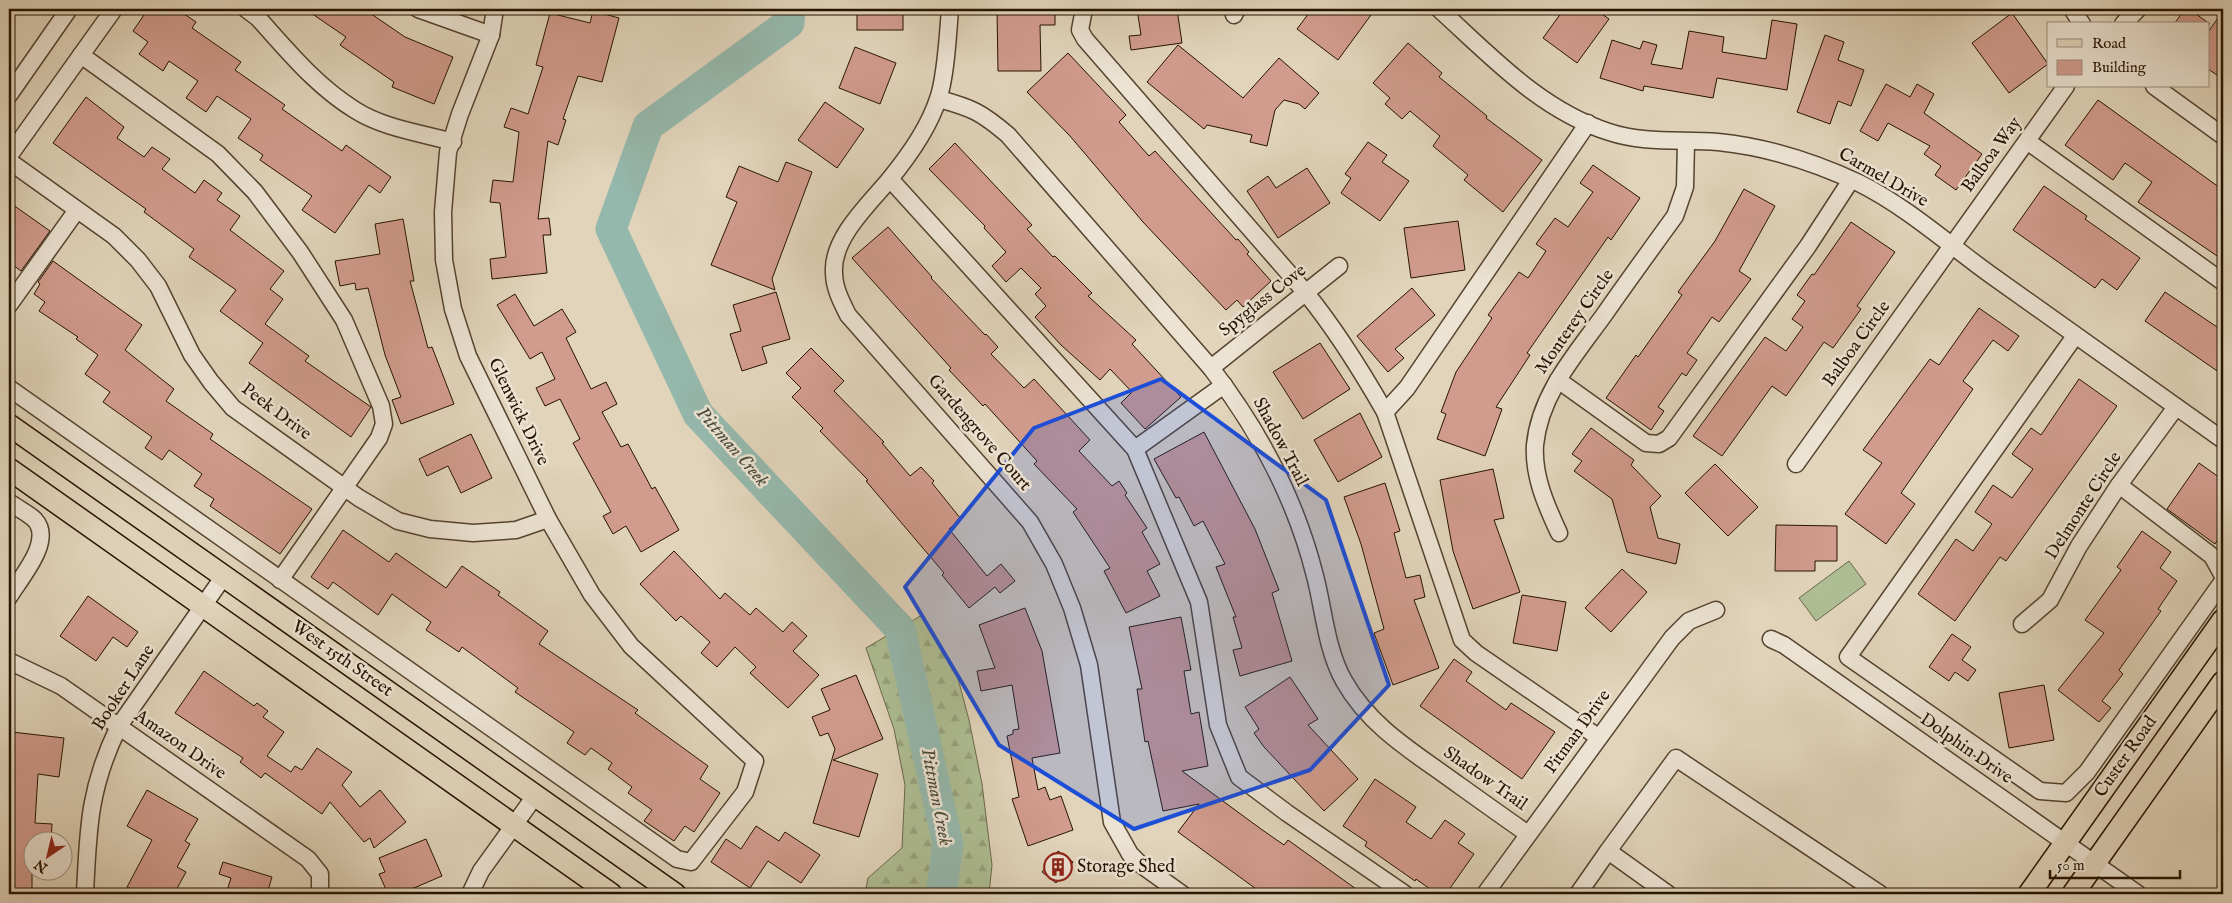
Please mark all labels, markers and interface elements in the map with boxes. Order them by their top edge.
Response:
legend [2047,22,2210,88]
text: Road [2092,34,2127,53]
text: Building [2092,58,2147,77]
street label: Balboa Way [1957,112,2027,197]
street label: Carmel Drive [1834,143,1932,213]
street label: Spyglass Cove [1215,260,1311,342]
street label: Monterey Circle [1530,265,1620,379]
street label: Balboa Circle [1818,296,1896,392]
street label: Glenwick Drive [482,355,554,469]
street label: Gardengrove Court [922,370,1036,496]
street label: Peek Drive [236,378,316,446]
street label: Shadow Trail [1247,394,1313,490]
water label: Pittman Creek [691,402,774,492]
street label: Delmonte Circle [2041,448,2127,564]
street label: West 15th Street [287,616,397,702]
street label: Booker Lane [88,641,160,735]
street label: Pitman Drive [1540,685,1616,779]
street label: Amazon Drive [129,704,231,785]
street label: Dolphin Drive [1915,708,2017,790]
street label: Custer Road [2090,711,2163,802]
street label: Shadow Trail [1439,742,1532,816]
water label: Pittman Creek [915,746,957,848]
north arrow [22,830,72,880]
scale bar [2050,848,2180,880]
building icon: Storage Shed [1043,852,1073,882]
text: N [31,855,52,877]
place label: Storage Shed [1077,856,1175,879]
text: 50 m [2057,856,2085,875]

